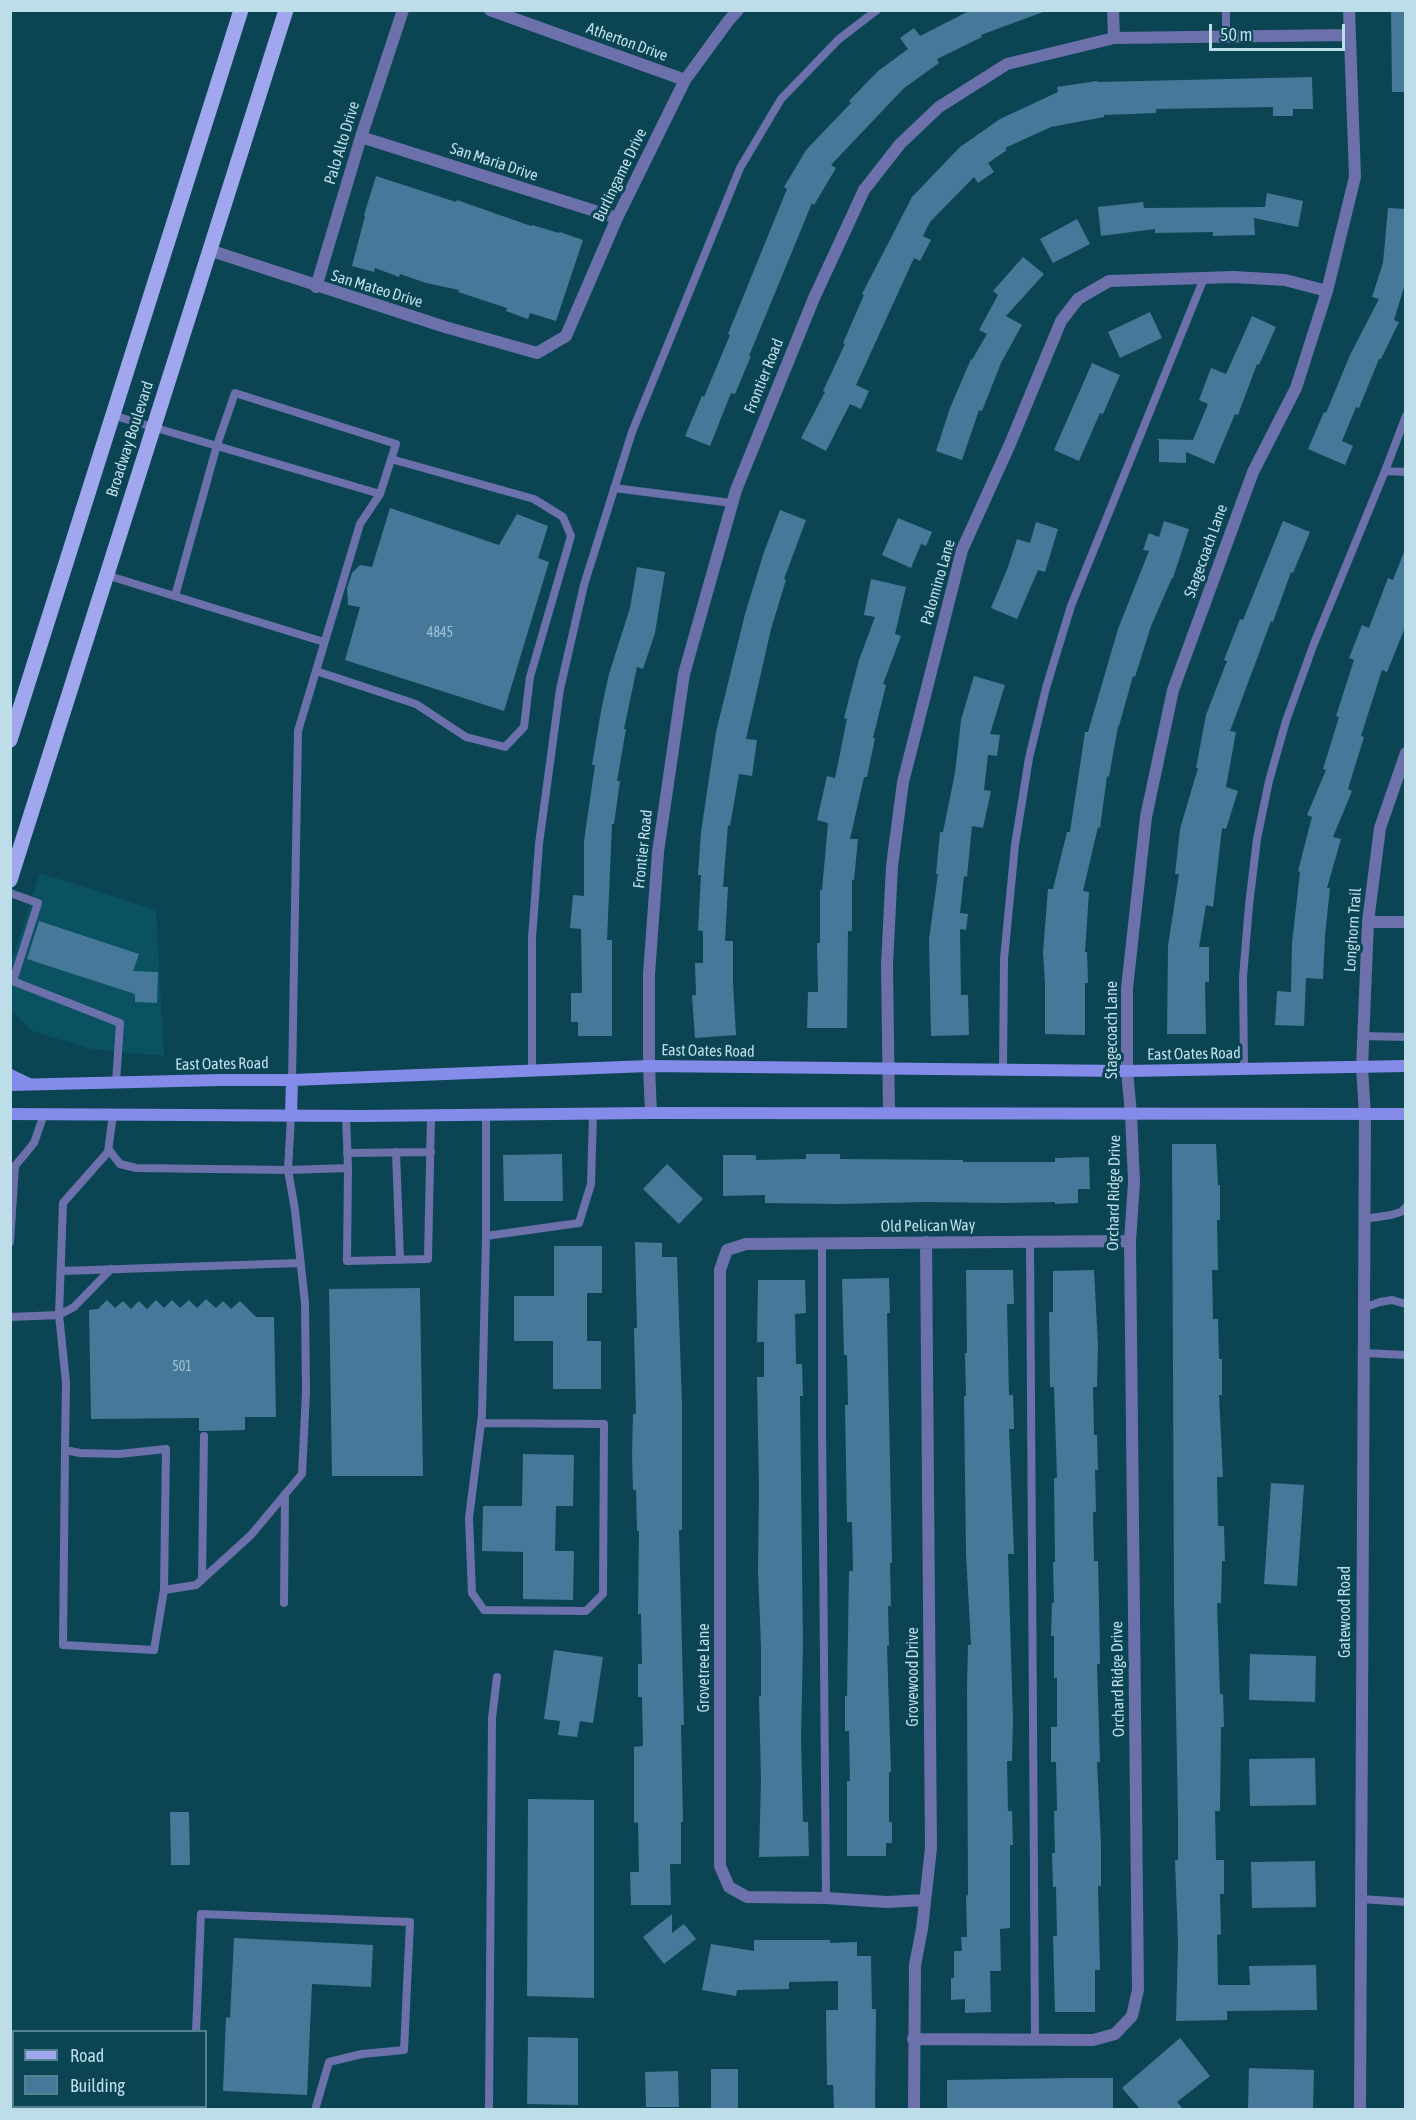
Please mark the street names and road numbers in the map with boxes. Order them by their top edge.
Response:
street label: Atherton Drive [584,18,670,66]
street label: Palo Alto Drive [320,99,364,187]
street label: Burlingame Drive [589,125,651,225]
street label: San Maria Drive [448,139,540,185]
street label: San Mateo Drive [329,266,425,312]
street label: Frontier Road [740,336,788,416]
street label: Broadway Boulevard [102,379,158,499]
street label: Stagecoach Lane [1180,502,1232,600]
street label: Palomino Lane [917,537,959,627]
street label: Frontier Road [629,809,657,889]
street label: Longhorn Trail [1340,887,1366,973]
street label: Stagecoach Lane [1102,981,1122,1079]
street label: East Oates Road [661,1041,755,1061]
street label: East Oates Road [1147,1044,1241,1064]
street label: East Oates Road [175,1054,269,1074]
street label: Orchard Ridge Drive [1103,1135,1125,1251]
street label: Old Pelican Way [881,1216,975,1236]
street label: Gatewood Road [1335,1566,1355,1658]
street label: Orchard Ridge Drive [1107,1621,1129,1737]
street label: Grovetree Lane [694,1624,714,1712]
street label: Grovewood Drive [903,1627,923,1727]

